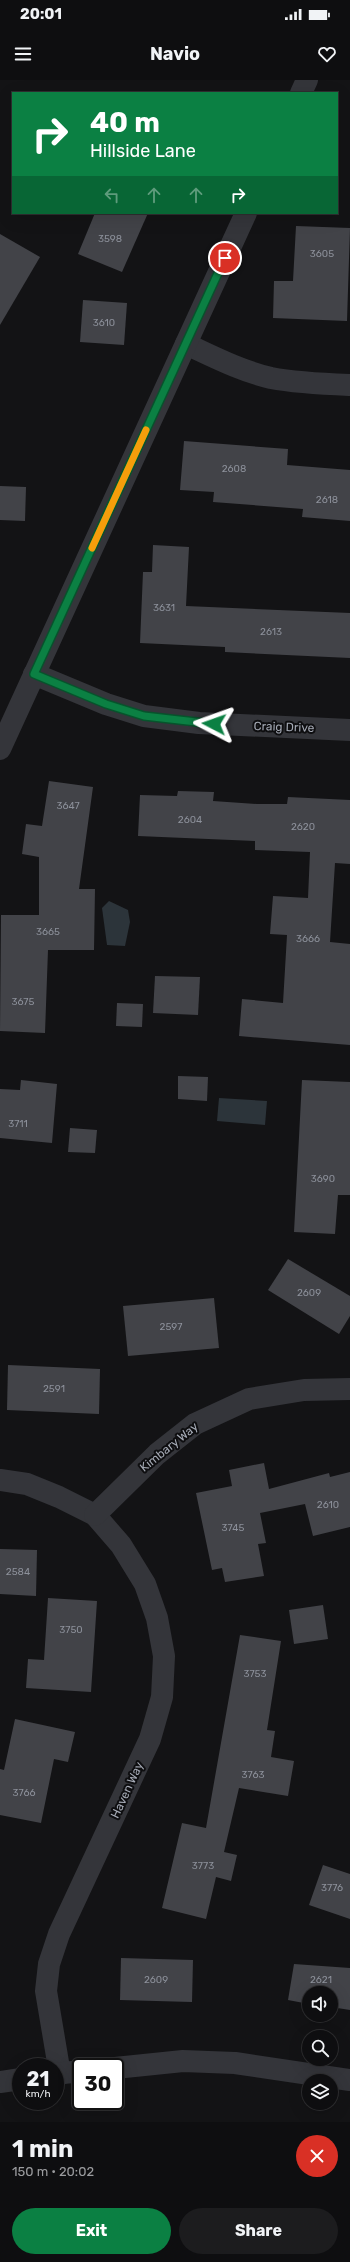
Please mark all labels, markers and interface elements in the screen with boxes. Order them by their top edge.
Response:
text: 20:01 [20,5,62,23]
icon: menu [12,43,34,65]
text: Navio [150,43,200,65]
icon: heart [316,43,338,65]
text: 40 m [90,106,160,139]
icon: right [24,108,76,160]
text: Hillside Lane [90,140,196,162]
icon: left [101,184,123,206]
icon: ahead [143,184,165,206]
icon: ahead [185,184,207,206]
icon: right [227,184,249,206]
house number: 3598 [98,233,122,245]
pin [208,241,242,275]
icon: arrive [214,247,236,269]
house number: 3605 [310,248,334,260]
house number: 3610 [93,317,115,329]
house number: 2608 [222,463,246,475]
house number: 2618 [316,494,338,506]
house number: 3631 [153,602,175,614]
house number: 2613 [260,626,282,638]
position arrow [193,703,235,745]
street label: Craig Drive [253,719,315,735]
house number: 3647 [56,800,80,812]
house number: 2604 [178,814,202,826]
house number: 2620 [291,821,315,833]
house number: 3665 [36,926,60,938]
house number: 3666 [296,933,320,945]
house number: 3675 [12,996,34,1008]
house number: 3711 [8,1118,28,1130]
house number: 3690 [311,1173,335,1185]
house number: 2609 [297,1287,321,1299]
house number: 2597 [160,1321,182,1333]
house number: 2591 [43,1383,65,1395]
street label: Kimbary Way [137,1419,201,1475]
house number: 2610 [317,1499,339,1511]
house number: 3745 [222,1522,245,1534]
house number: 2584 [6,1566,30,1578]
house number: 3750 [59,1624,83,1636]
house number: 3753 [243,1668,267,1680]
street label: Haven Way [108,1759,146,1820]
house number: 3763 [242,1769,264,1781]
house number: 3766 [13,1787,35,1799]
house number: 3773 [192,1860,214,1872]
house number: 3776 [321,1882,343,1894]
house number: 2609 [144,1974,168,1986]
house number: 2621 [310,1974,332,1986]
map controls [302,1986,338,2110]
button: sound [302,1986,338,2022]
button: search [302,2030,338,2066]
speed limit sign: 30 [72,2058,124,2110]
text: 21 [27,2067,49,2091]
button: layers [302,2074,338,2110]
text: km/h [26,2088,50,2100]
text: 1 min [12,2135,73,2163]
button: close [296,2135,338,2177]
text: 150 m · 20:02 [12,2164,94,2179]
button: Exit [12,2208,171,2254]
button: Share [179,2208,338,2254]

